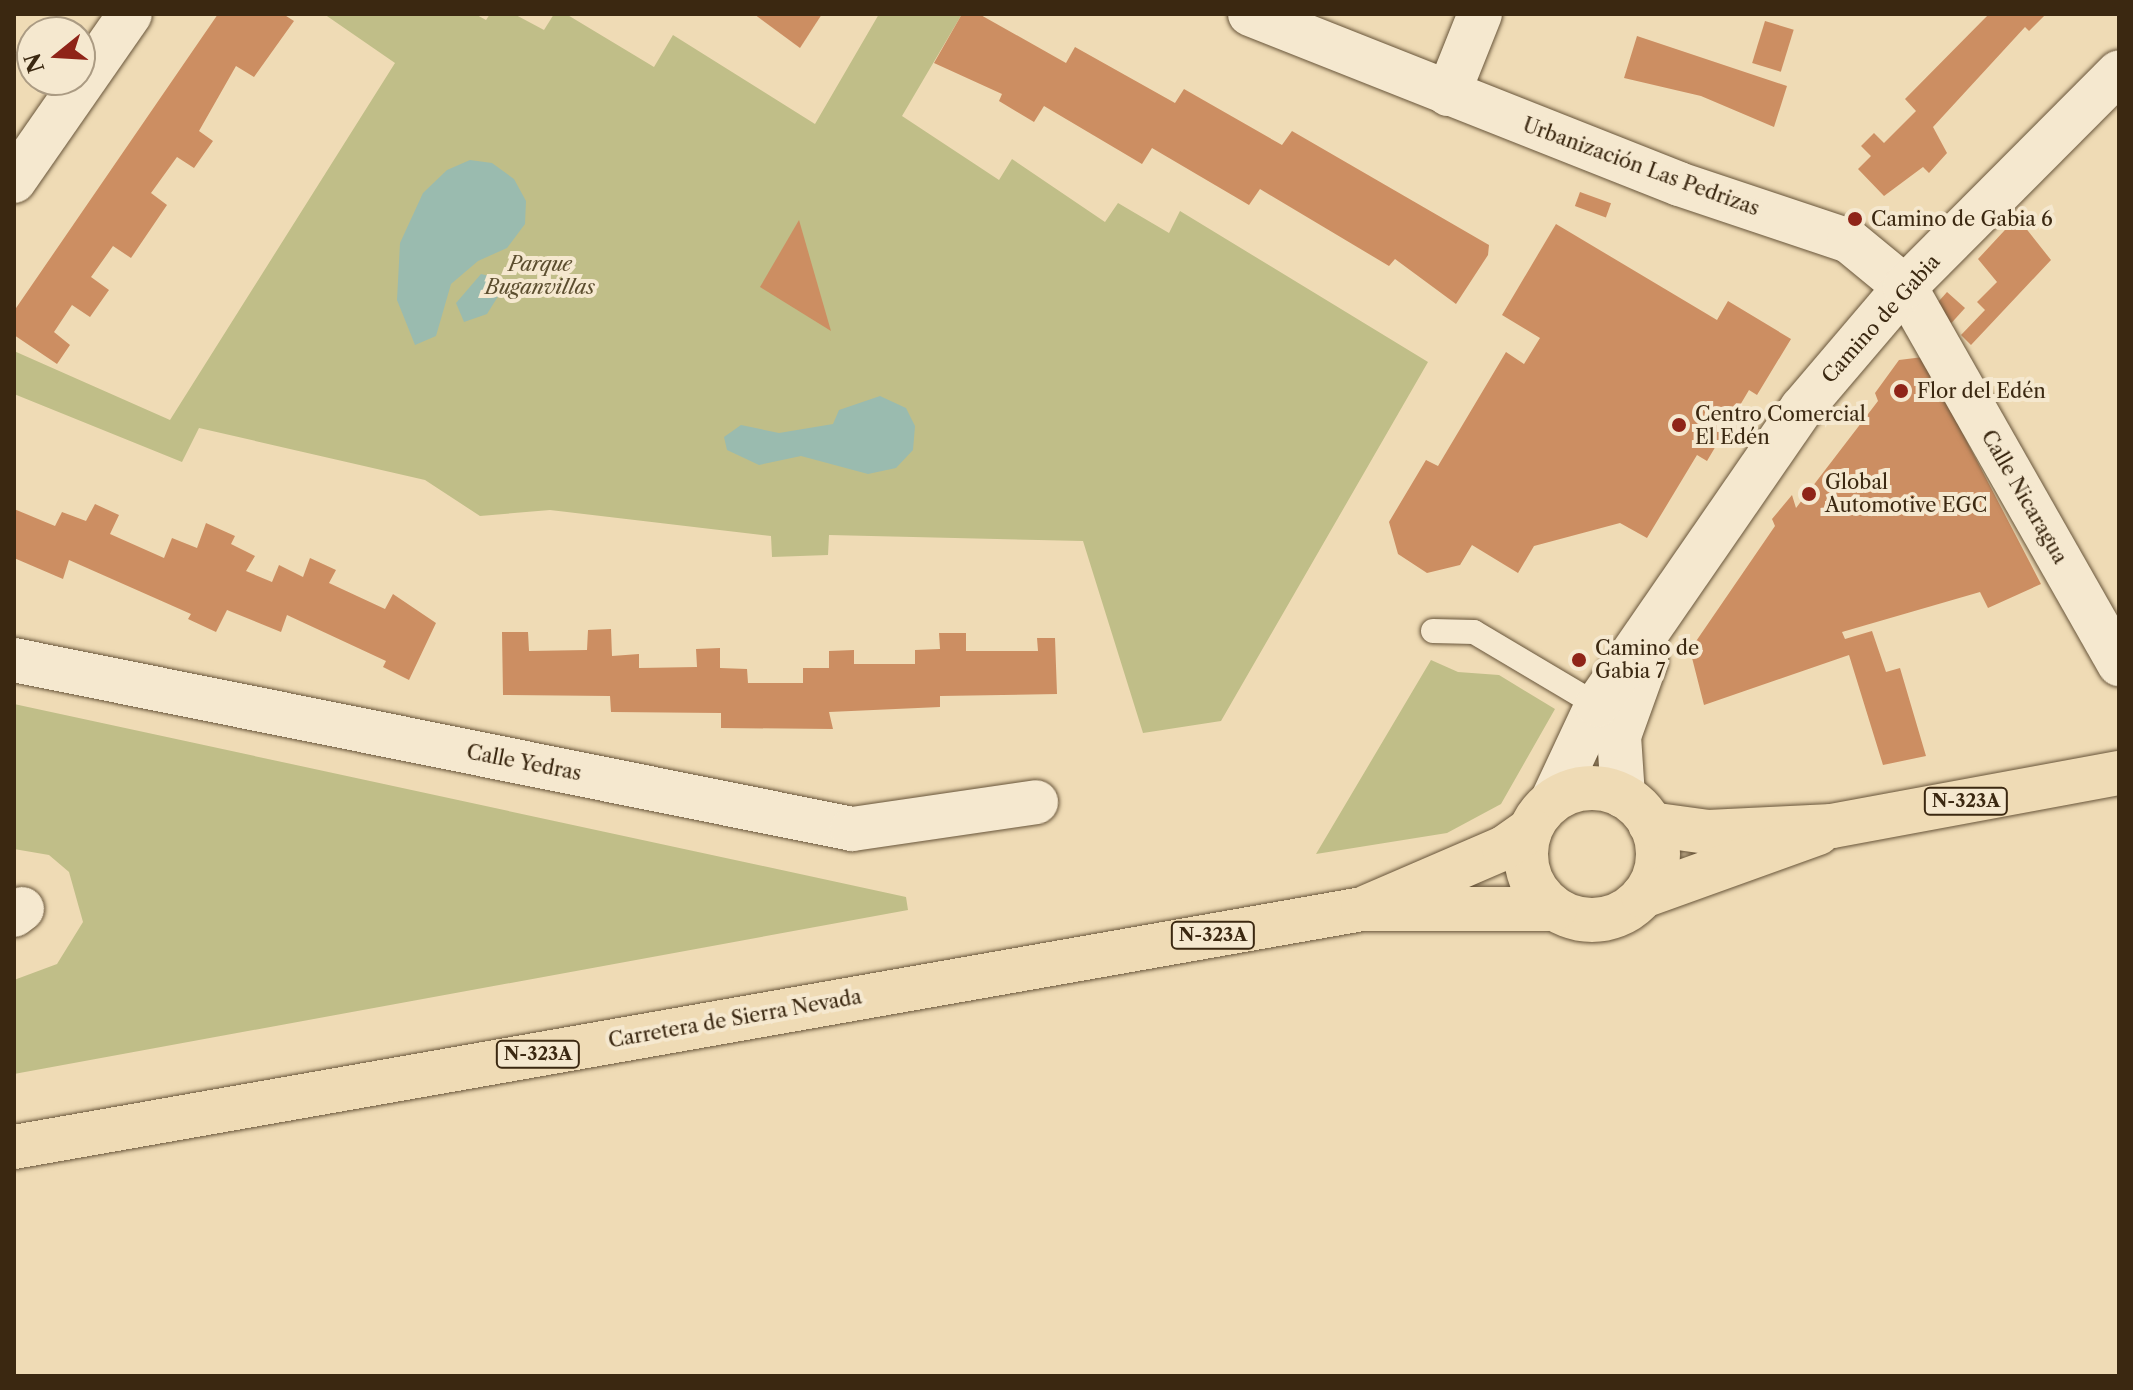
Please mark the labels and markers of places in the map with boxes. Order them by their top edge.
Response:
place label: Camino de Gabia 6 [1871,207,2053,231]
marker: Camino de Gabia 6 [1846,210,1864,228]
place label: Flor del Edén [1917,379,2046,403]
marker: Flor del Edén [1892,382,1910,400]
place label: Centro Comercial El Edén [1695,402,1866,449]
marker: Centro Comercial El Edén [1670,416,1688,434]
place label: Global Automotive EGC [1825,470,1987,517]
marker: Global Automotive EGC [1800,485,1818,503]
place label: Camino de Gabia 7 [1595,636,1699,683]
marker: Camino de Gabia 7 [1570,651,1588,669]

